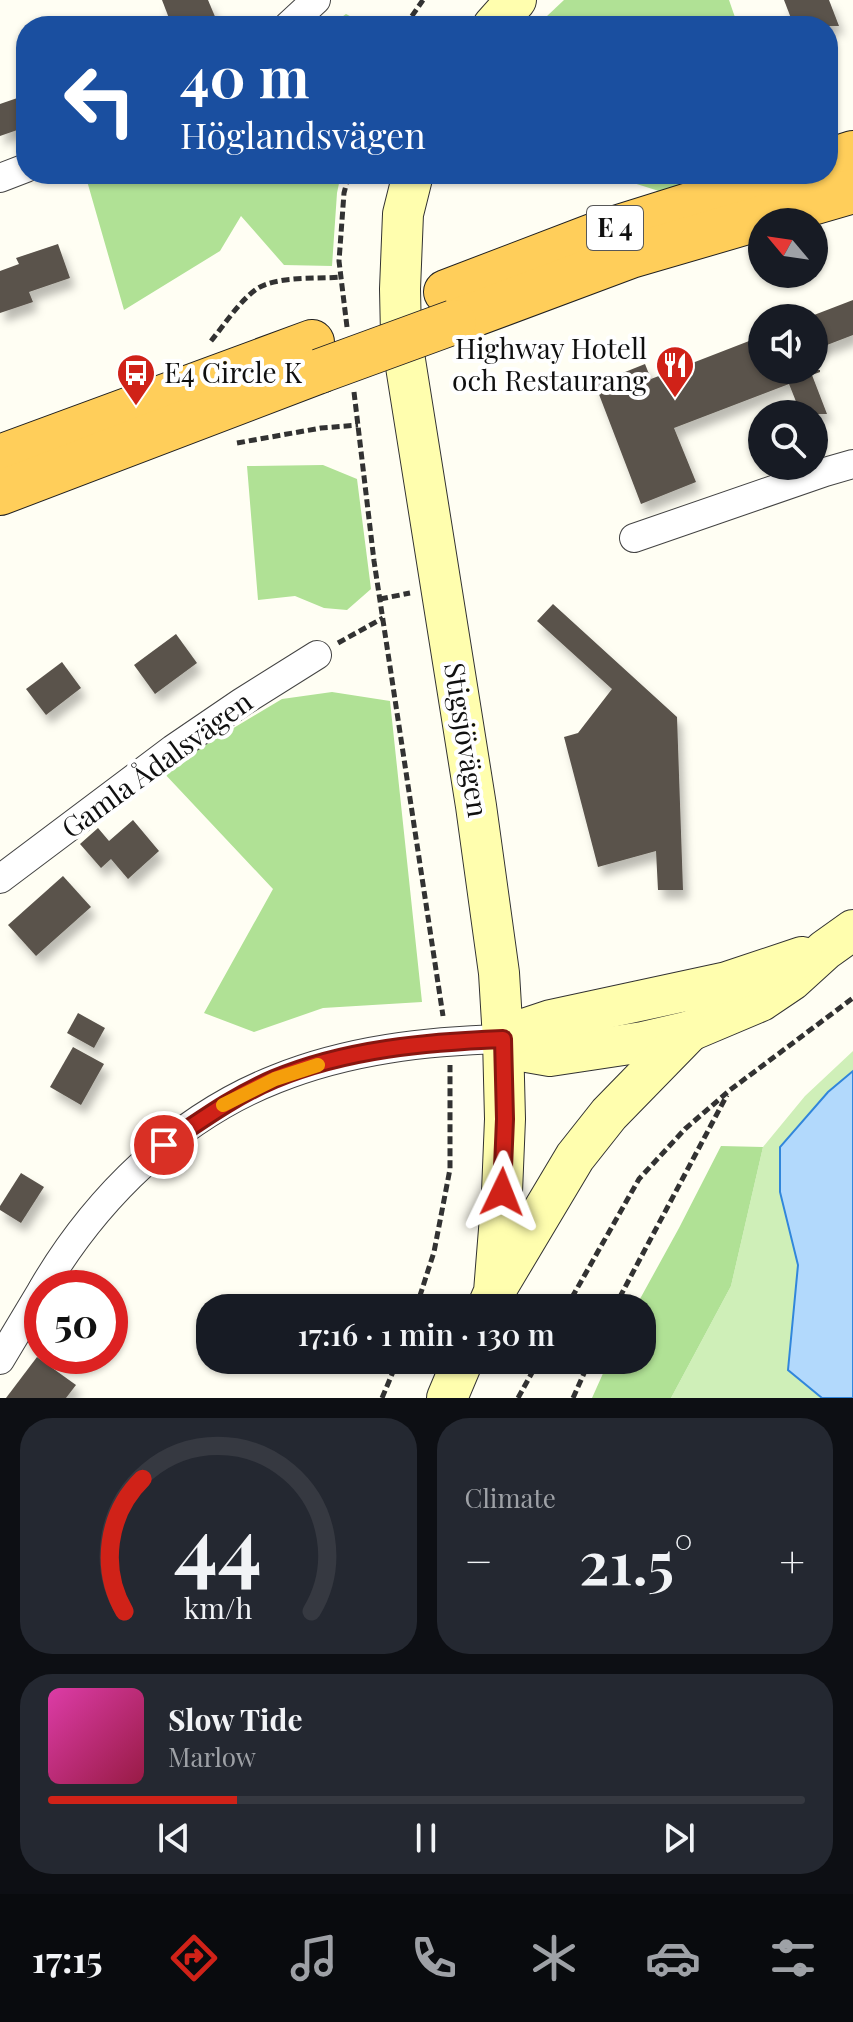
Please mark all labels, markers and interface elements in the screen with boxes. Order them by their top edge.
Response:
text: 40 m [180,38,309,113]
icon: left [48,48,152,152]
text: Höglandsvägen [180,110,426,158]
road number: E 4 [587,206,643,250]
north arrow [748,208,828,288]
map controls [748,208,828,480]
button: sound [748,304,828,384]
place label: Highway Hotell och Restaurang [452,329,647,398]
restaurant icon: Highway Hotell och Restaurang [654,344,696,399]
bus stop icon: E4 Circle K [115,352,157,407]
place label: E4 Circle K [164,353,303,390]
button: search [748,400,828,480]
street label: Stigsjövägen [437,660,498,820]
street label: Gamla Ådalsvägen [53,682,259,846]
pin [130,1111,198,1179]
icon: arrive [142,1123,186,1167]
position arrow [460,1150,544,1234]
speed limit sign: 50 [24,1270,128,1374]
text: 17:16 · 1 min · 130 m [297,1314,555,1354]
text: Climate [465,1480,556,1515]
text: 44 [174,1488,262,1599]
text: 21.5° [579,1520,693,1600]
text: − [465,1530,493,1589]
text: + [779,1530,805,1589]
text: km/h [184,1588,253,1626]
text: Slow Tide [168,1699,303,1739]
text: Marlow [168,1739,256,1774]
icon: previous [152,1816,196,1860]
icon: pause [404,1816,448,1860]
icon: next [657,1816,701,1860]
icon: directions [166,1930,222,1986]
icon: music [286,1930,342,1986]
icon: phone [406,1930,462,1986]
icon: climate [526,1930,582,1986]
icon: car [645,1930,701,1986]
icon: filters [765,1930,821,1986]
text: 17:15 [32,1934,102,1982]

